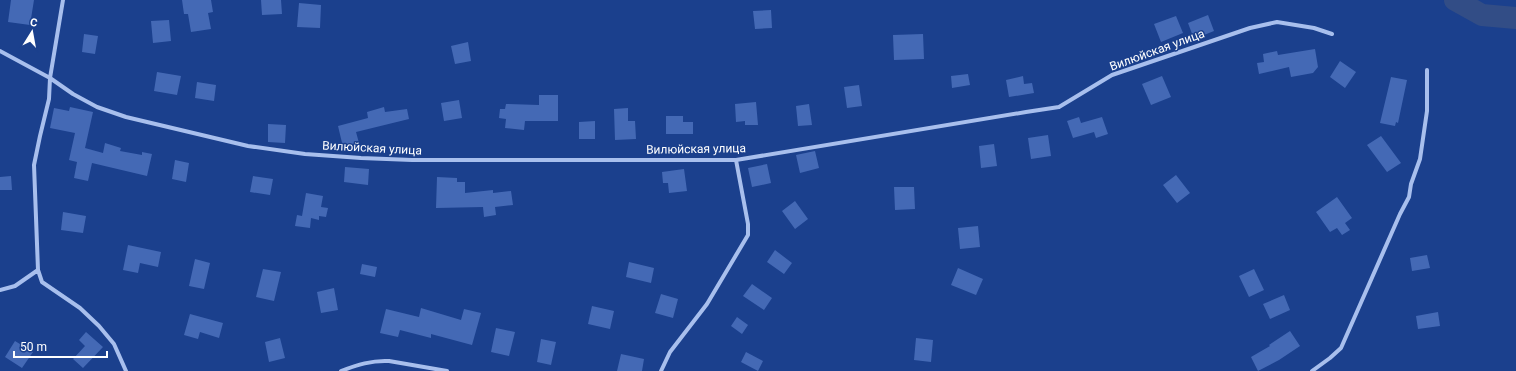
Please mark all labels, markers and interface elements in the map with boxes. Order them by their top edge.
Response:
north arrow [12,12,52,52]
text: С [29,16,39,30]
street label: Вилюйская улица [1108,26,1206,74]
street label: Вилюйская улица [322,138,422,158]
street label: Вилюйская улица [646,141,746,157]
scale bar [14,333,107,359]
text: 50 m [20,340,47,354]

